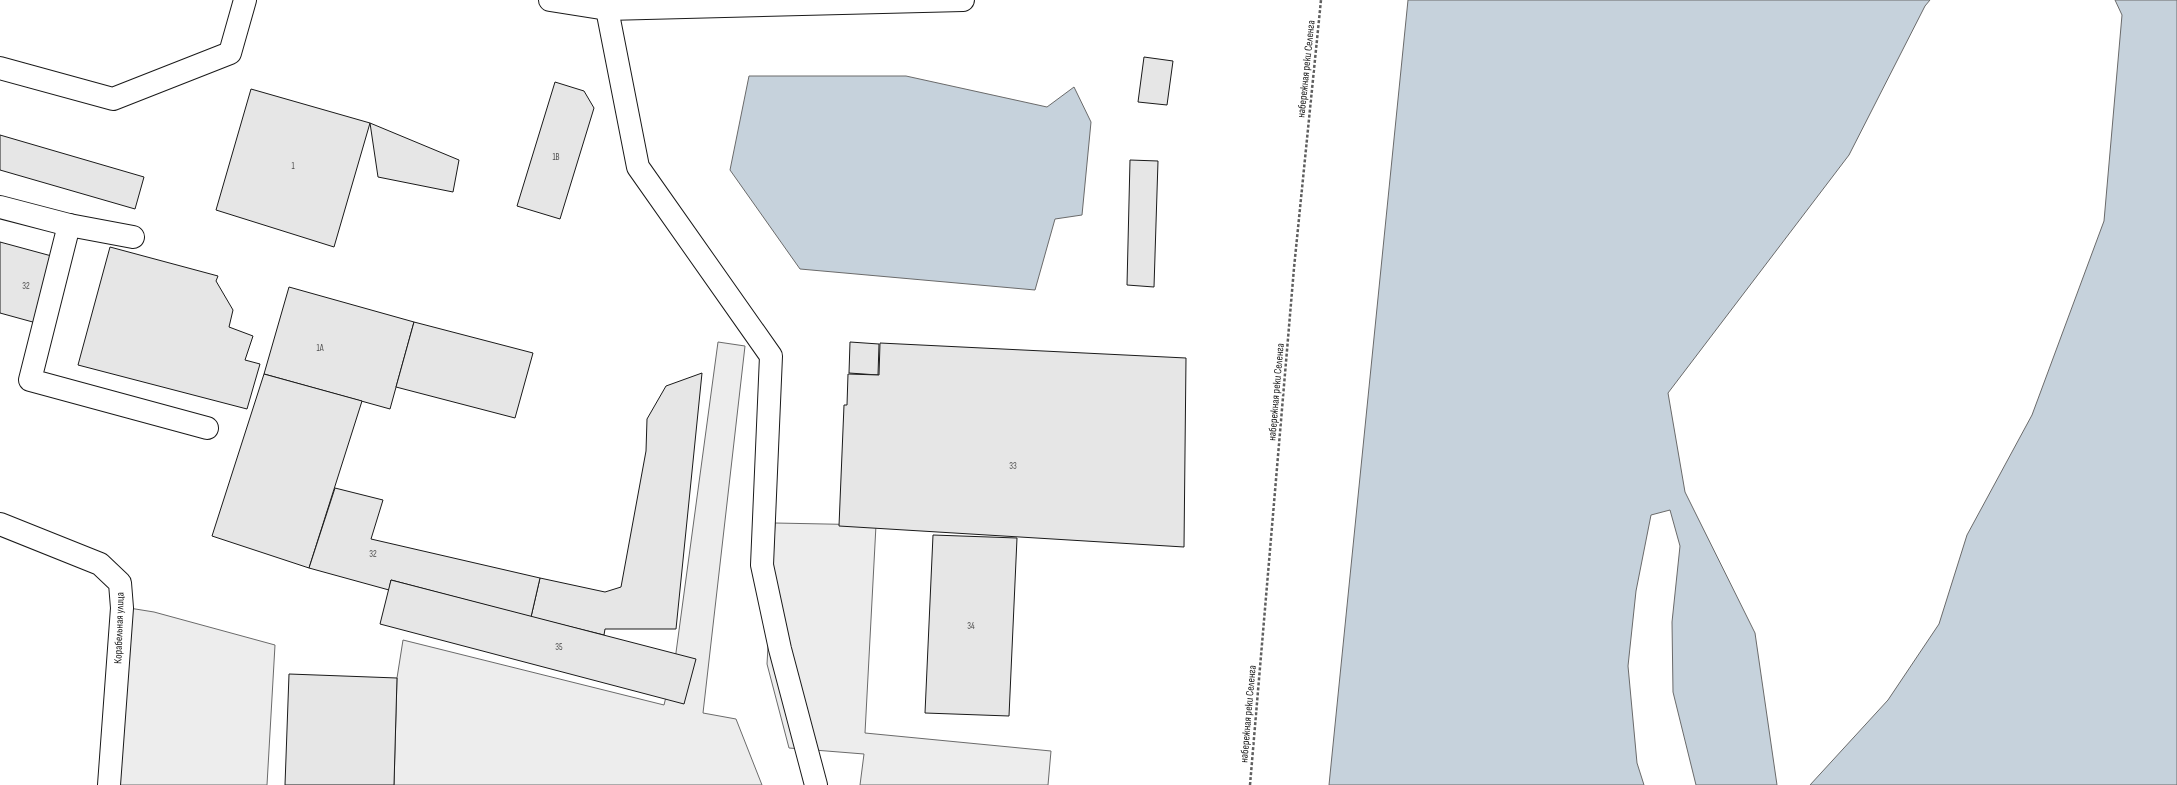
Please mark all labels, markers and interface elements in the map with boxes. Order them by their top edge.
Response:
street label: набережная реки Селенга [1294,20,1318,118]
house number: 1В [552,152,560,163]
house number: 1 [291,161,295,172]
house number: 32 [22,281,30,292]
house number: 1А [316,343,324,354]
street label: набережная реки Селенга [1265,343,1287,441]
house number: 33 [1009,461,1017,472]
house number: 32 [369,549,377,560]
street label: Корабельная улица [111,592,127,664]
house number: 34 [967,621,975,632]
house number: 35 [555,642,563,653]
street label: набережная реки Селенга [1237,665,1259,763]

